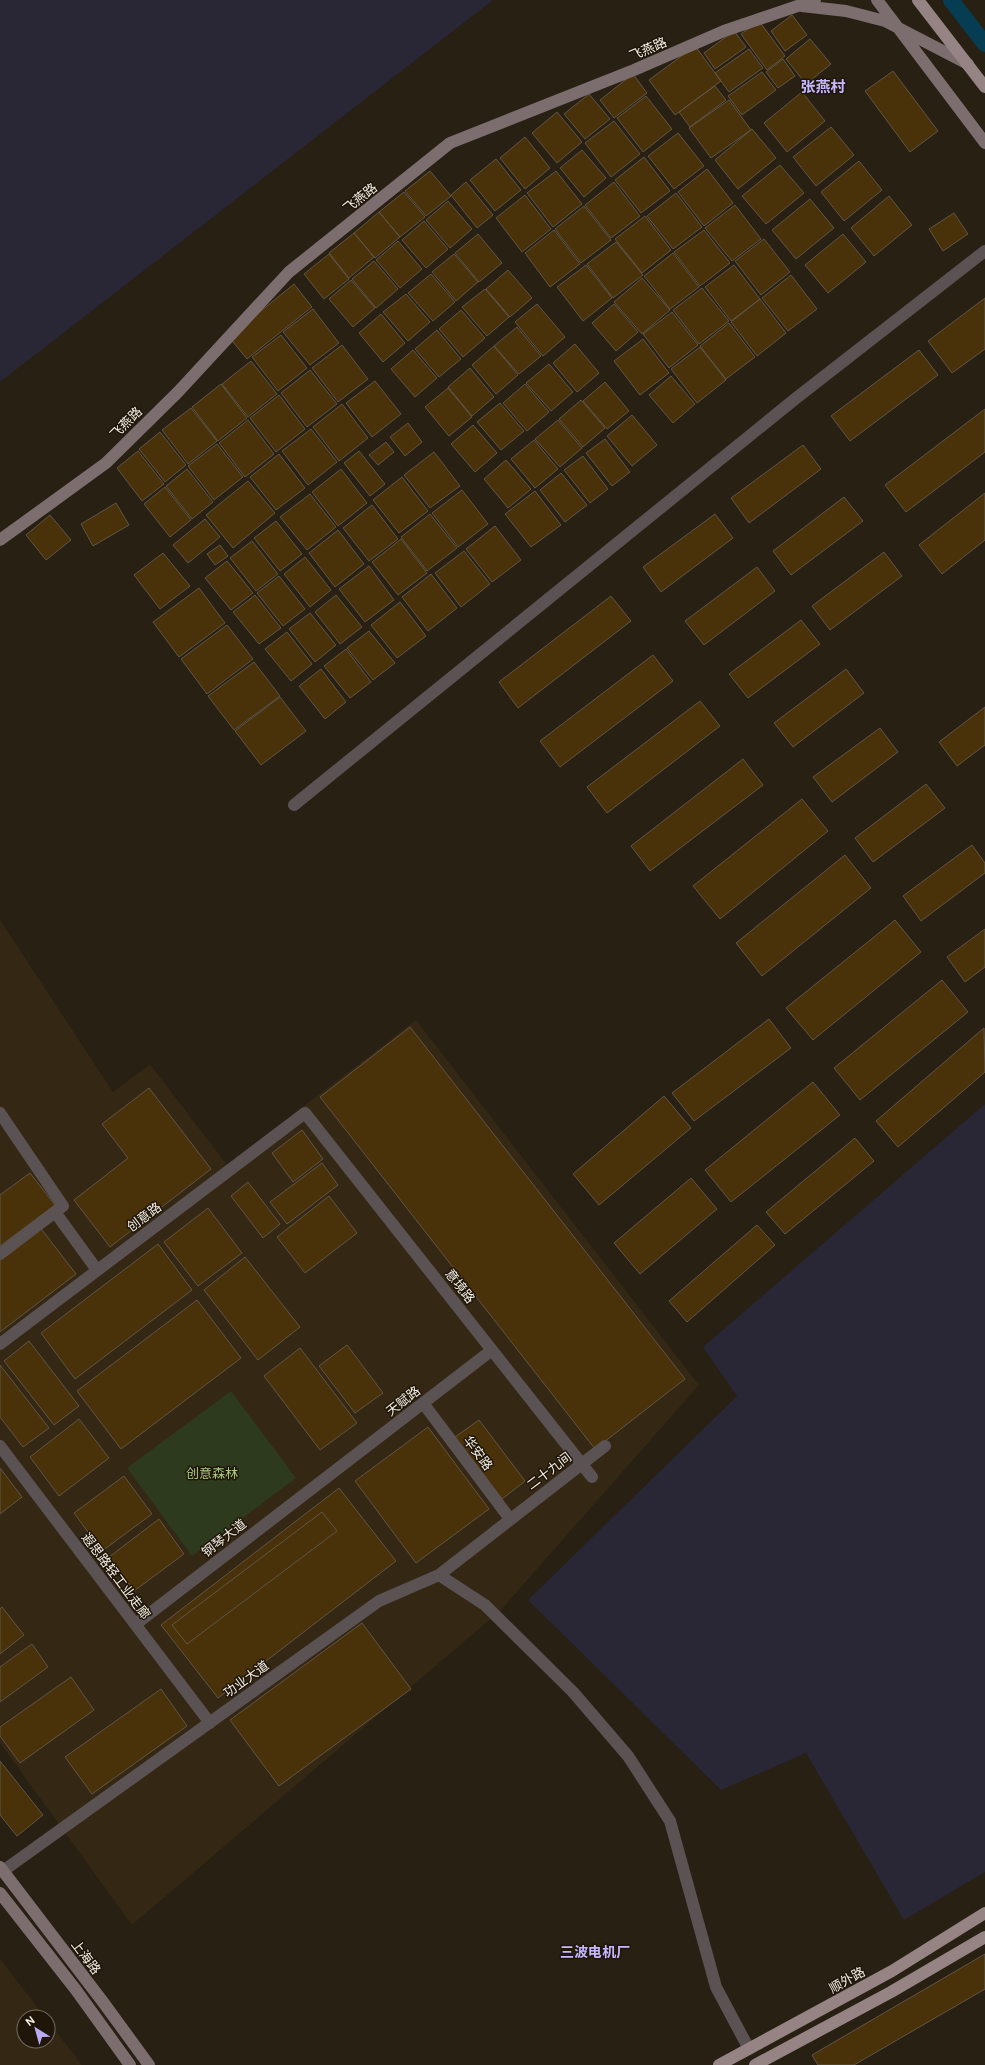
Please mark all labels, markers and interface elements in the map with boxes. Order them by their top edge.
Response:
street label: 飞燕路 [627,34,669,64]
district label: 张燕村 [800,77,846,97]
street label: 飞燕路 [339,179,381,217]
street label: 飞燕路 [106,403,146,443]
street label: 创意路 [123,1198,165,1236]
street label: 意境路 [441,1265,479,1307]
street label: 天赋路 [382,1382,424,1420]
street label: 华安路 [459,1432,497,1474]
street label: 二十九间 [523,1449,575,1493]
park label: 创意森林 [186,1465,238,1482]
street label: 钢琴大道 [198,1515,250,1561]
street label: 遐思路轻工业走廊 [78,1529,154,1623]
street label: 功业大道 [220,1657,272,1701]
street label: 上海路 [67,1936,105,1978]
district label: 三波电机厂 [560,1943,630,1961]
street label: 顺外路 [826,1963,868,1997]
north arrow [16,2009,56,2049]
text: N [23,2013,37,2029]

